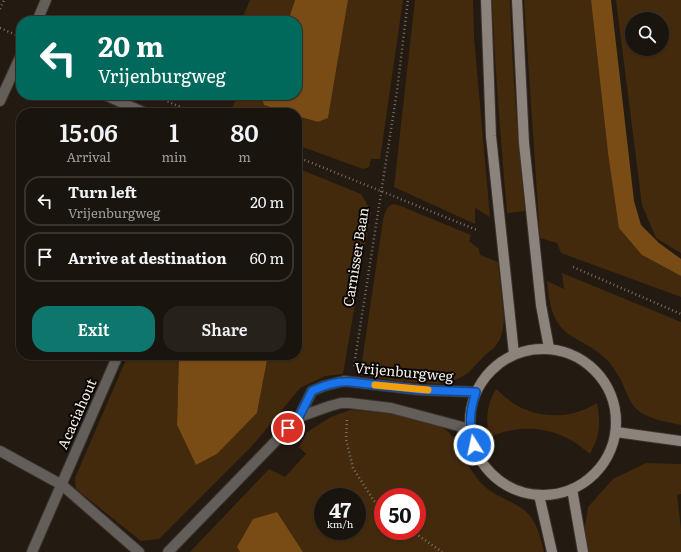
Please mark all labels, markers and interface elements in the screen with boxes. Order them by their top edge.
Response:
map controls [625,12,669,56]
button: search [625,12,669,56]
text: 20 m [98,24,164,66]
icon: left [32,32,84,84]
text: Vrijenburgweg [98,62,226,89]
text: 15:06 [59,114,118,149]
text: 1 [169,114,179,149]
text: 80 [230,114,259,149]
text: Arrival [66,147,111,166]
text: min [161,147,187,166]
text: m [238,147,251,166]
text: Turn left [68,180,137,203]
icon: left [34,190,56,212]
text: 20 m [250,190,284,213]
text: Vrijenburgweg [68,203,160,222]
street label: Carnisser Baan [337,206,373,308]
icon: arrive [34,246,56,268]
text: Arrive at destination [68,246,227,269]
text: 60 m [250,246,284,269]
button: Exit [32,306,155,352]
button: Share [163,306,286,352]
street label: Vrijenburgweg [354,357,455,385]
street label: Acaciahout [52,375,101,452]
pin [271,411,305,445]
icon: arrive [277,417,299,439]
position arrow [453,424,495,466]
speed limit sign: 50 [374,488,426,540]
text: 47 [329,494,351,524]
text: km/h [327,516,353,531]

